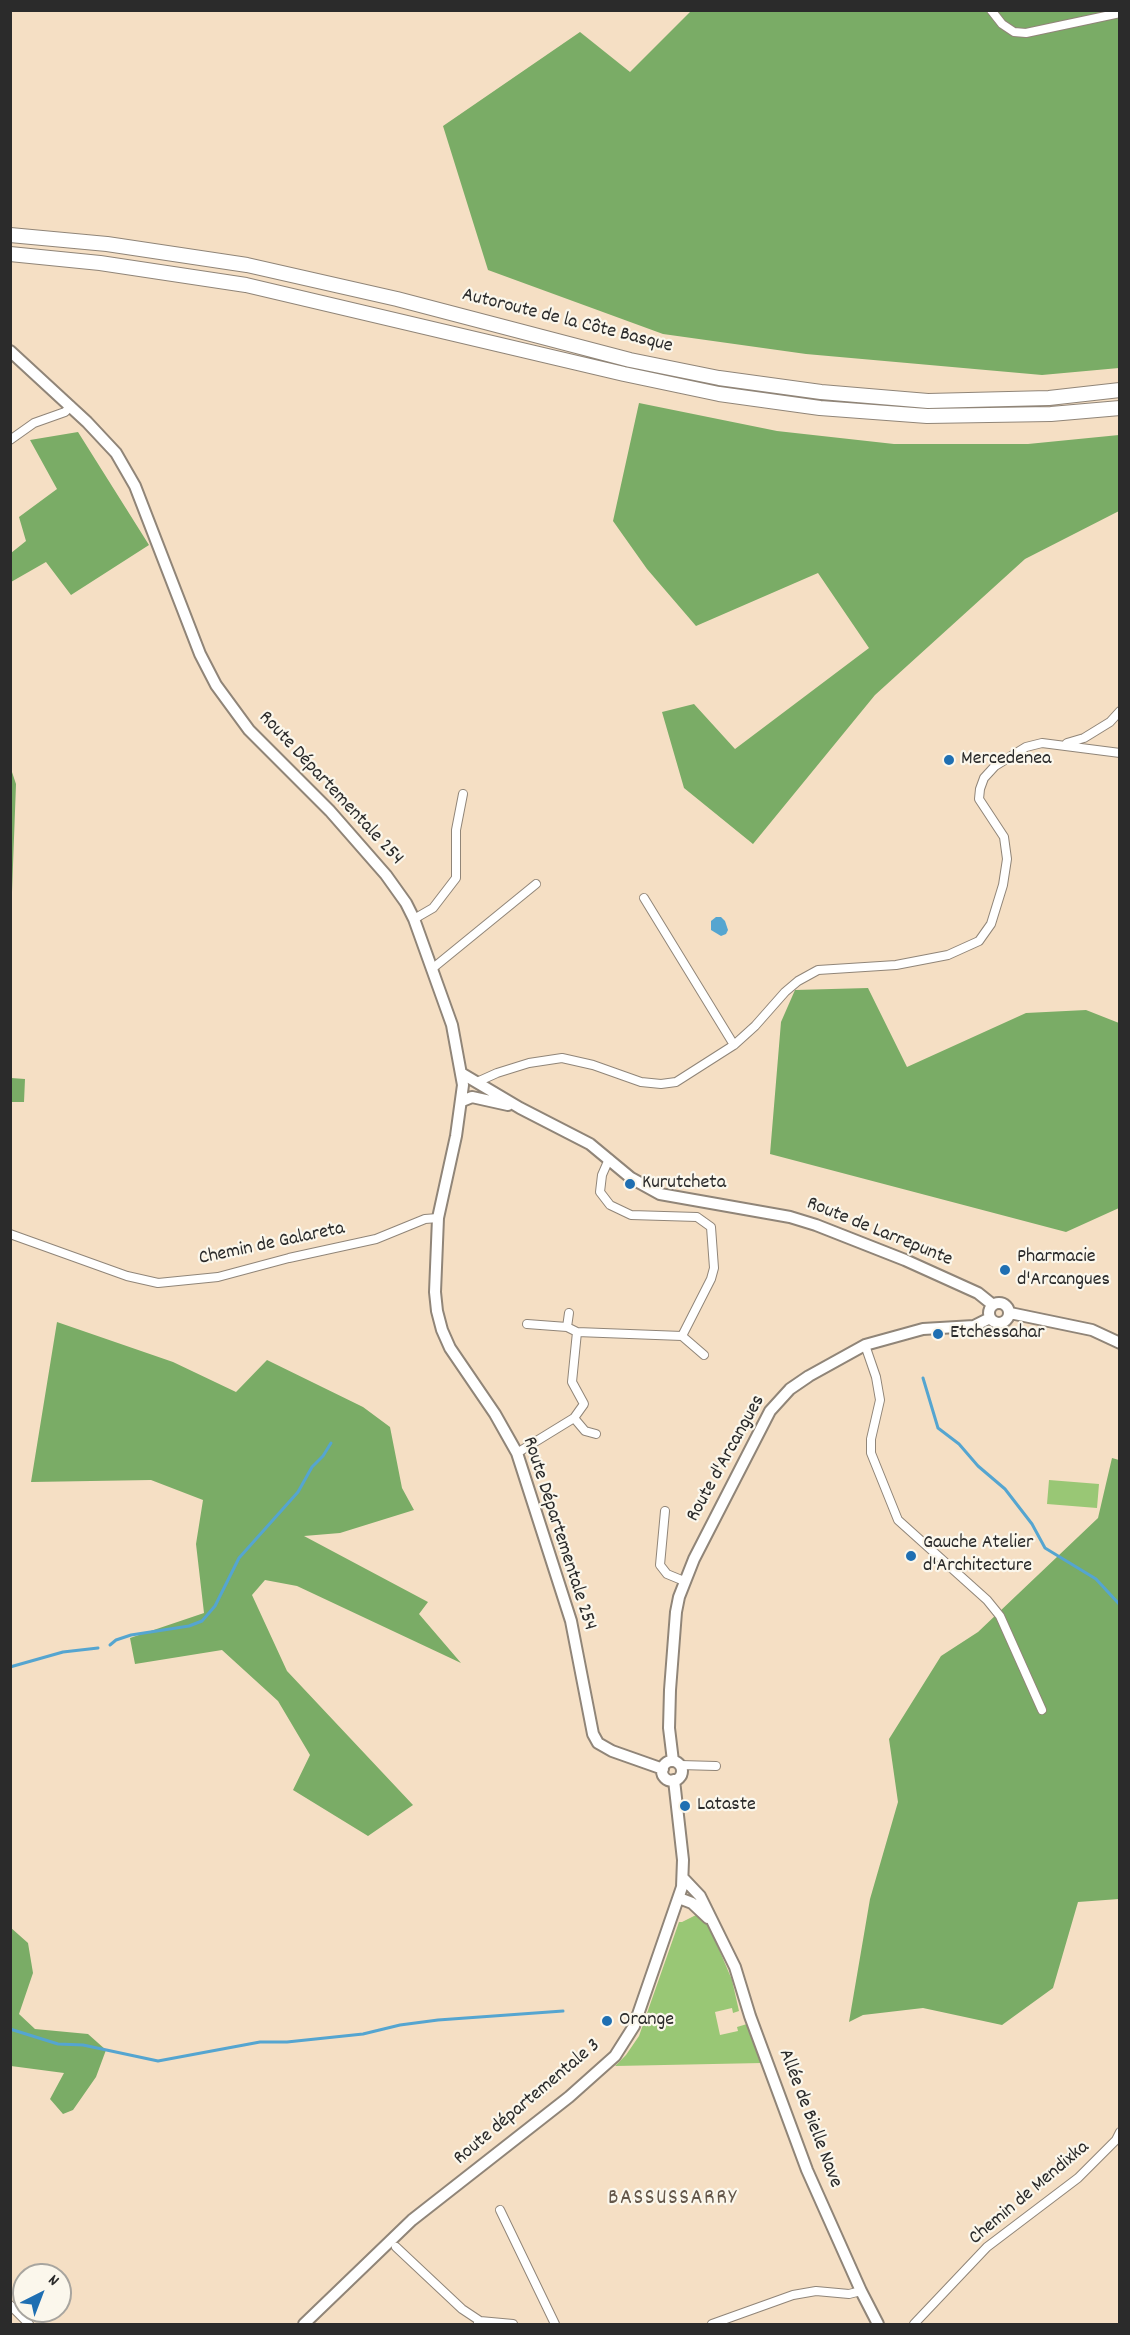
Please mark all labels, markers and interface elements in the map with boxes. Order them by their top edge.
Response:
street label: Autoroute de la Côte Basque [459,284,675,360]
street label: Route Départementale 254 [252,707,408,871]
place label: Mercedenea [961,748,1051,772]
marker: Mercedenea [942,753,956,767]
place label: Kurutcheta [642,1172,726,1196]
marker: Kurutcheta [623,1177,637,1191]
street label: Route de Larrepunte [803,1193,955,1273]
street label: Chemin de Galareta [197,1218,347,1272]
place label: Pharmacie d'Arcangues [1017,1246,1110,1293]
marker: Pharmacie d'Arcangues [998,1263,1012,1277]
place label: Etchessahar [950,1322,1045,1346]
marker: Etchessahar [931,1327,945,1341]
street label: Route d'Arcangues [682,1392,772,1526]
street label: Route Départementale 254 [515,1434,601,1634]
place label: Gauche Atelier d'Architecture [923,1532,1033,1579]
marker: Gauche Atelier d'Architecture [904,1549,918,1563]
place label: Lataste [697,1794,756,1818]
marker: Lataste [678,1799,692,1813]
place label: Orange [619,2009,674,2033]
marker: Orange [600,2014,614,2028]
street label: Route départementale 3 [450,2035,606,2171]
street label: Allée de Bielle Nave [772,2046,846,2192]
street label: Chemin de Mendixka [965,2137,1095,2251]
district label: BASSUSSARRY [608,2187,738,2213]
north arrow [12,2263,72,2323]
text: N [42,2270,64,2292]

